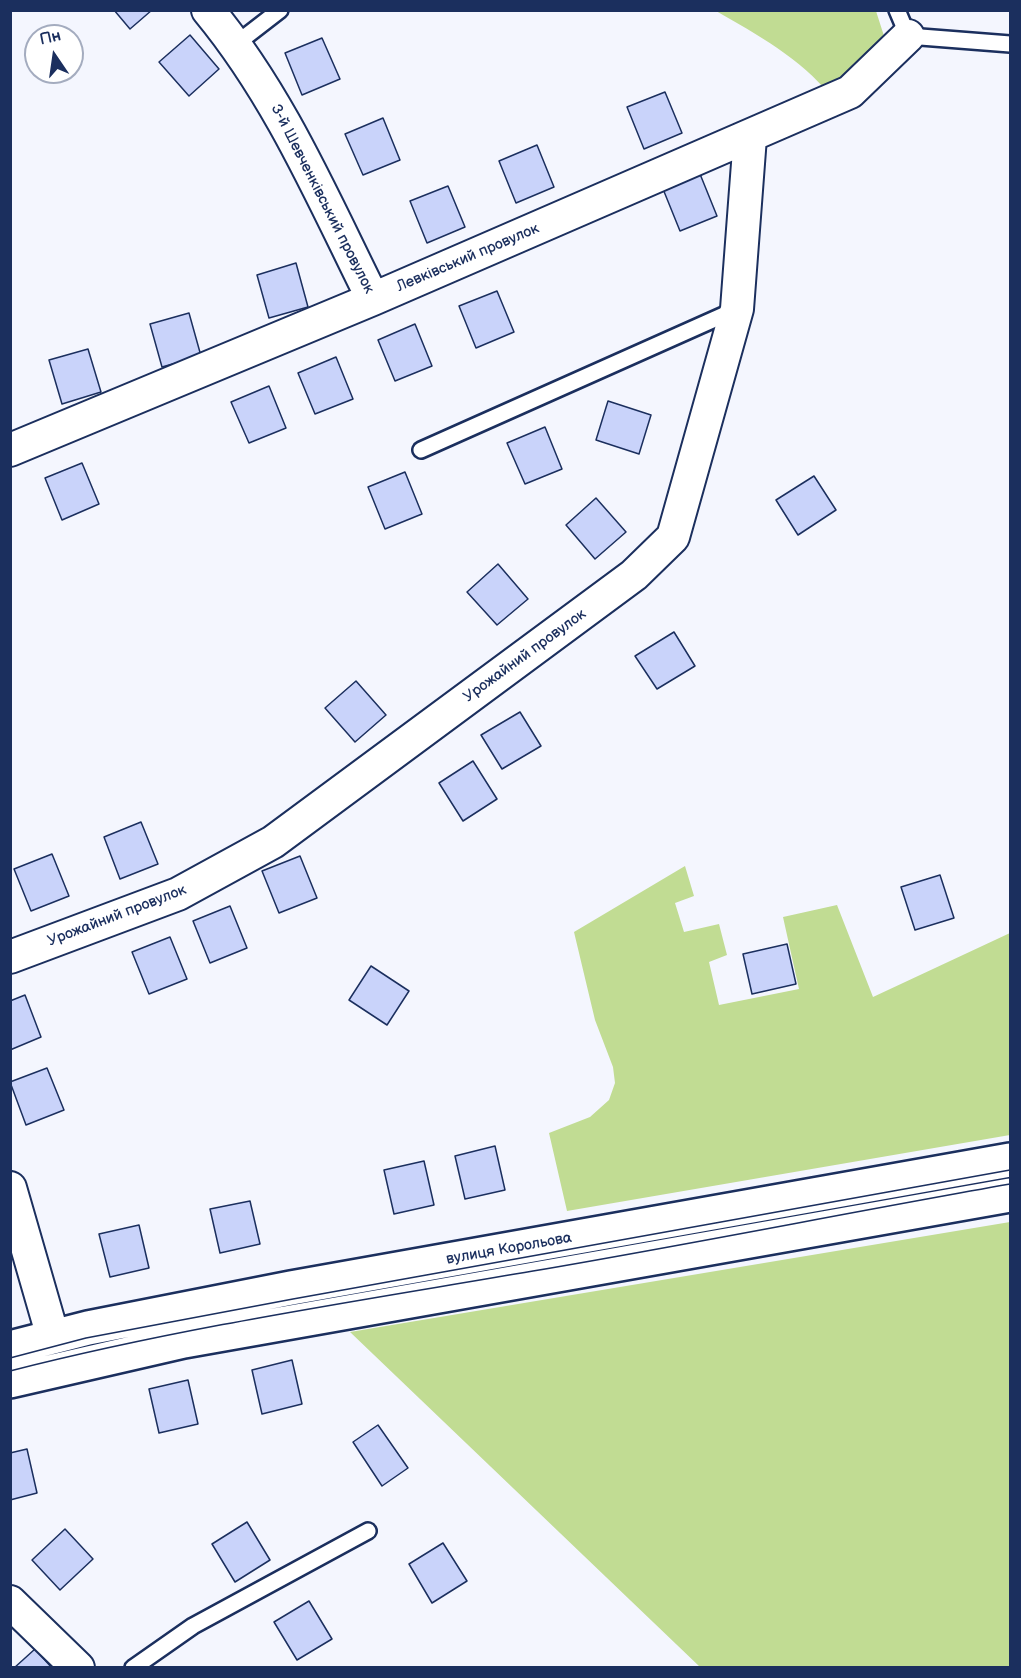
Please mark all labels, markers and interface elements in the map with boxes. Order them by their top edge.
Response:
north arrow [24,24,84,84]
text: Пн [38,26,63,50]
street label: 3-й Шевченківський провулок [266,101,378,297]
street label: Левківський провулок [394,220,542,296]
street label: Урожайний провулок [460,606,590,706]
street label: Урожайний провулок [45,881,189,951]
street label: вулиця Корольова [445,1229,573,1269]

